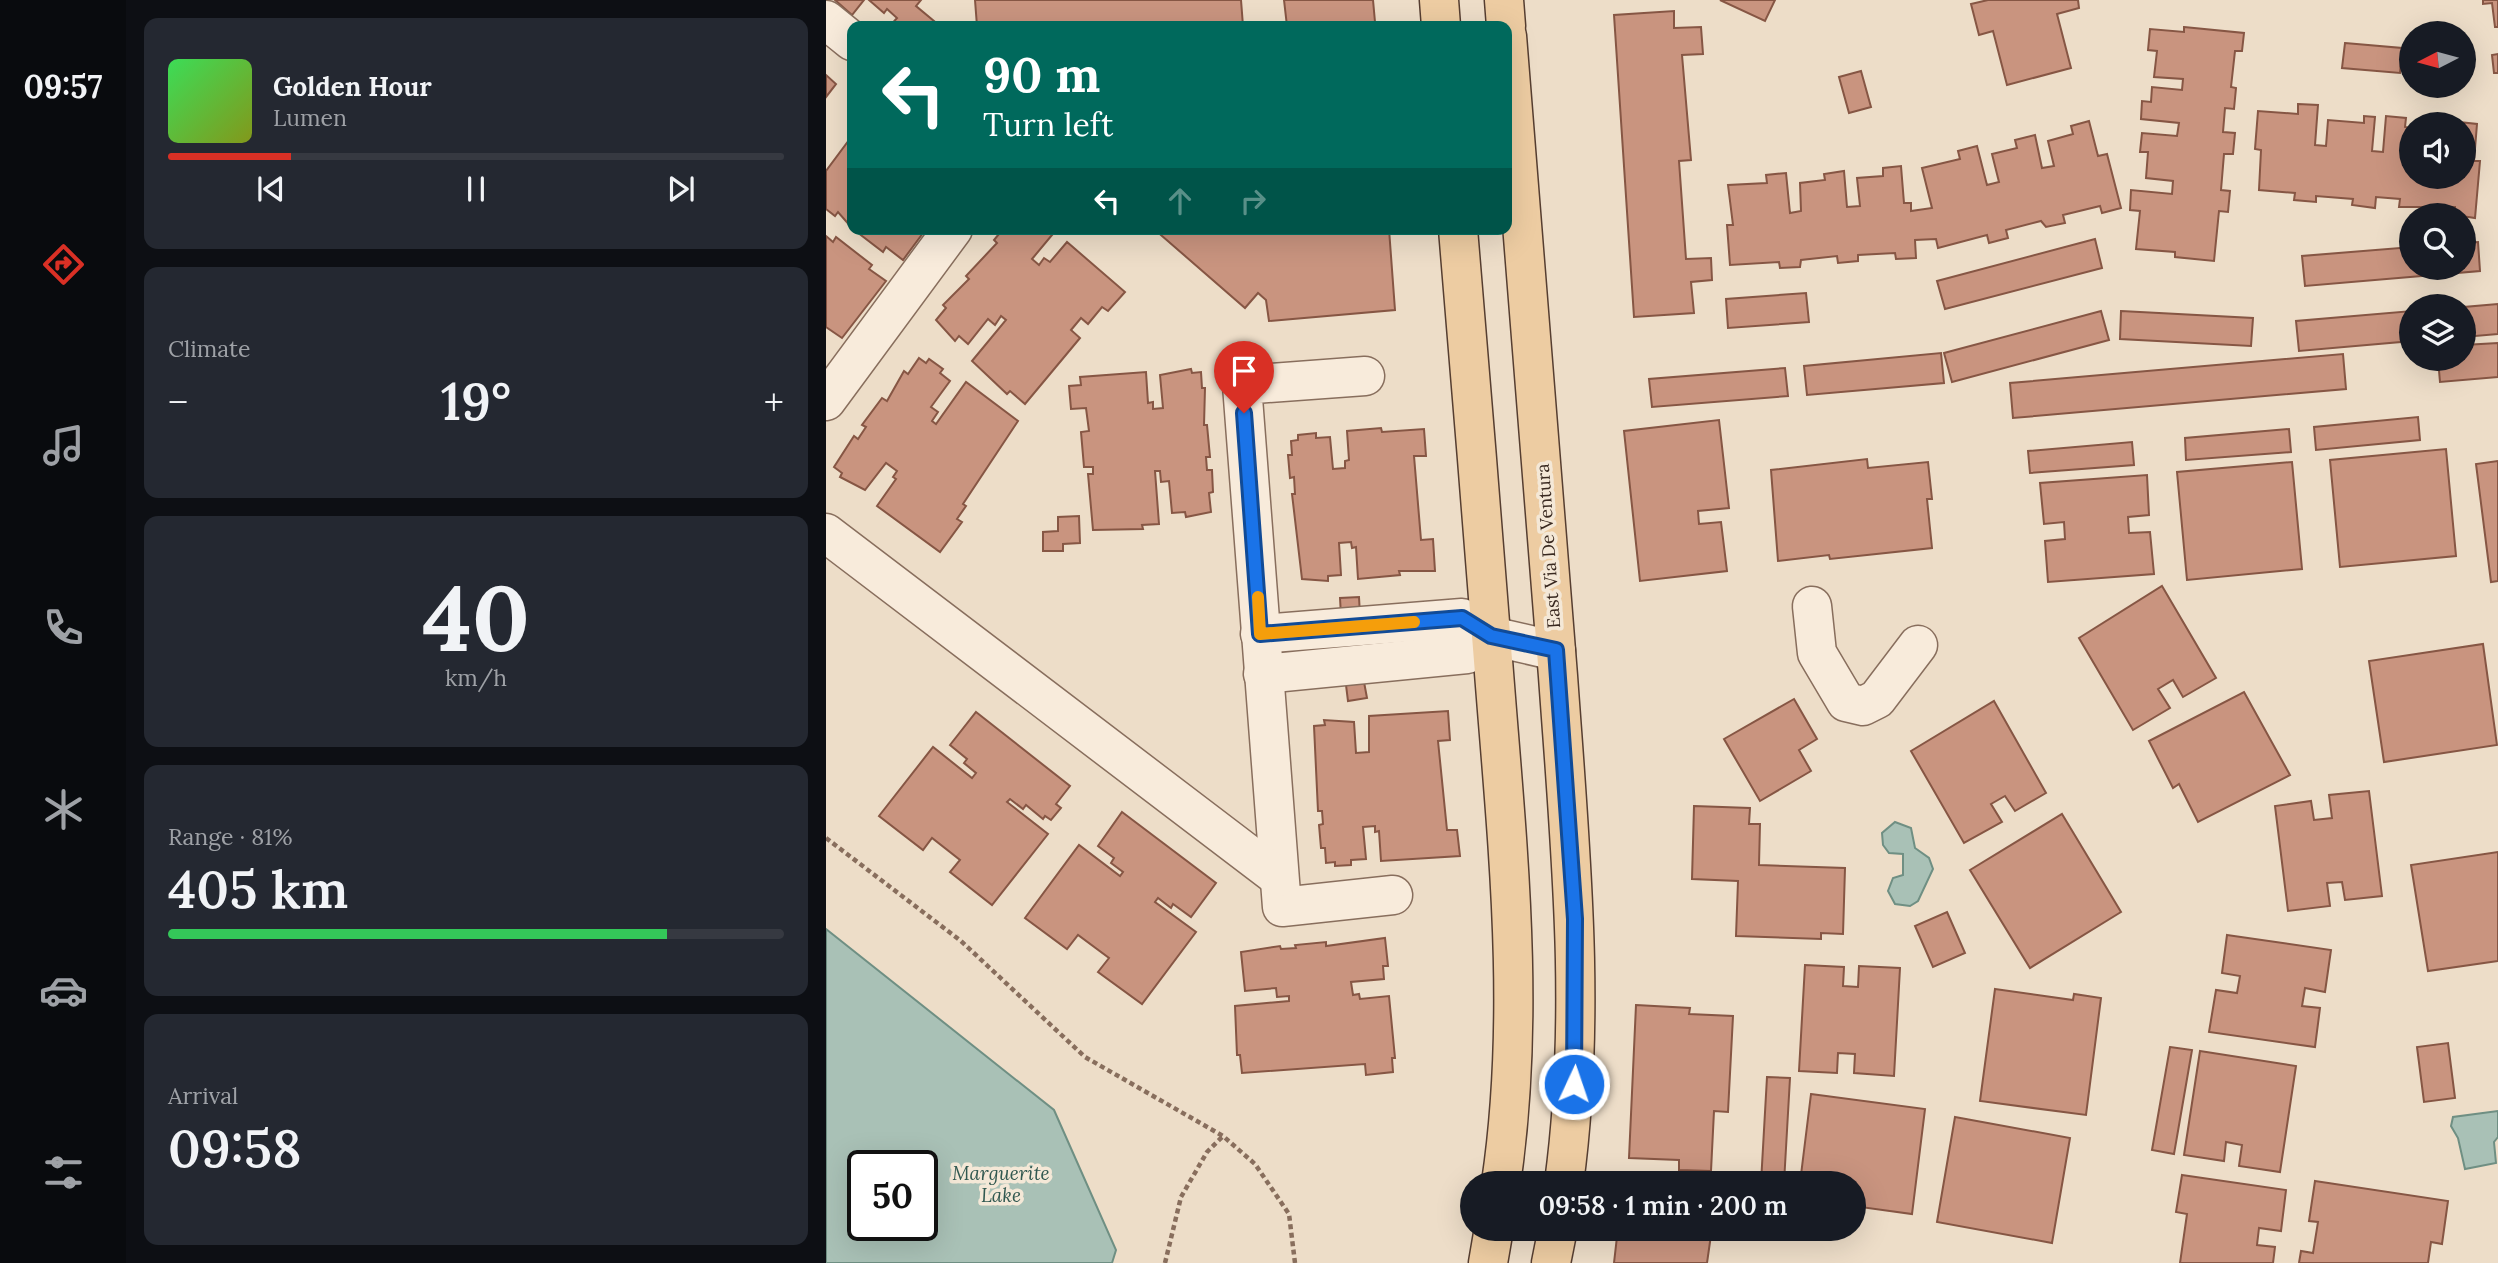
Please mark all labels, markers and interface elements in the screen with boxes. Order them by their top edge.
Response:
north arrow [2399,21,2476,98]
map controls [2399,21,2476,371]
text: 90 m [983,43,1100,105]
icon: left [868,49,959,140]
text: 09:57 [23,66,103,107]
text: Golden Hour [273,70,432,103]
text: Lumen [273,103,347,132]
text: Turn left [983,104,1113,145]
button: sound [2399,112,2476,189]
icon: previous [252,170,290,208]
icon: pause [457,170,495,208]
icon: next [662,170,700,208]
icon: left [1088,182,1126,220]
icon: ahead [1161,182,1199,220]
icon: right [1234,182,1272,220]
button: search [2399,203,2476,280]
icon: directions [39,240,88,289]
button: layers [2399,294,2476,371]
text: Climate [168,334,250,363]
pin [1214,341,1274,413]
icon: arrive [1225,352,1263,390]
text: 19° [441,368,511,434]
text: − [168,378,188,426]
text: + [764,378,784,426]
icon: music [39,421,88,470]
street label: East Via De Ventura [1531,463,1565,629]
text: 40 [422,559,530,676]
icon: phone [39,603,88,652]
text: km/h [445,663,507,692]
icon: climate [39,785,88,834]
text: Range · 81% [168,822,293,851]
text: 405 km [168,856,348,922]
icon: car [39,966,88,1015]
position arrow [1537,1047,1611,1121]
text: Arrival [168,1081,238,1110]
text: 09:58 [168,1115,302,1181]
icon: filters [39,1148,88,1197]
speed limit sign: 50 [847,1150,938,1241]
water label: Marguerite Lake [952,1161,1050,1207]
text: 09:58 · 1 min · 200 m [1539,1189,1787,1222]

